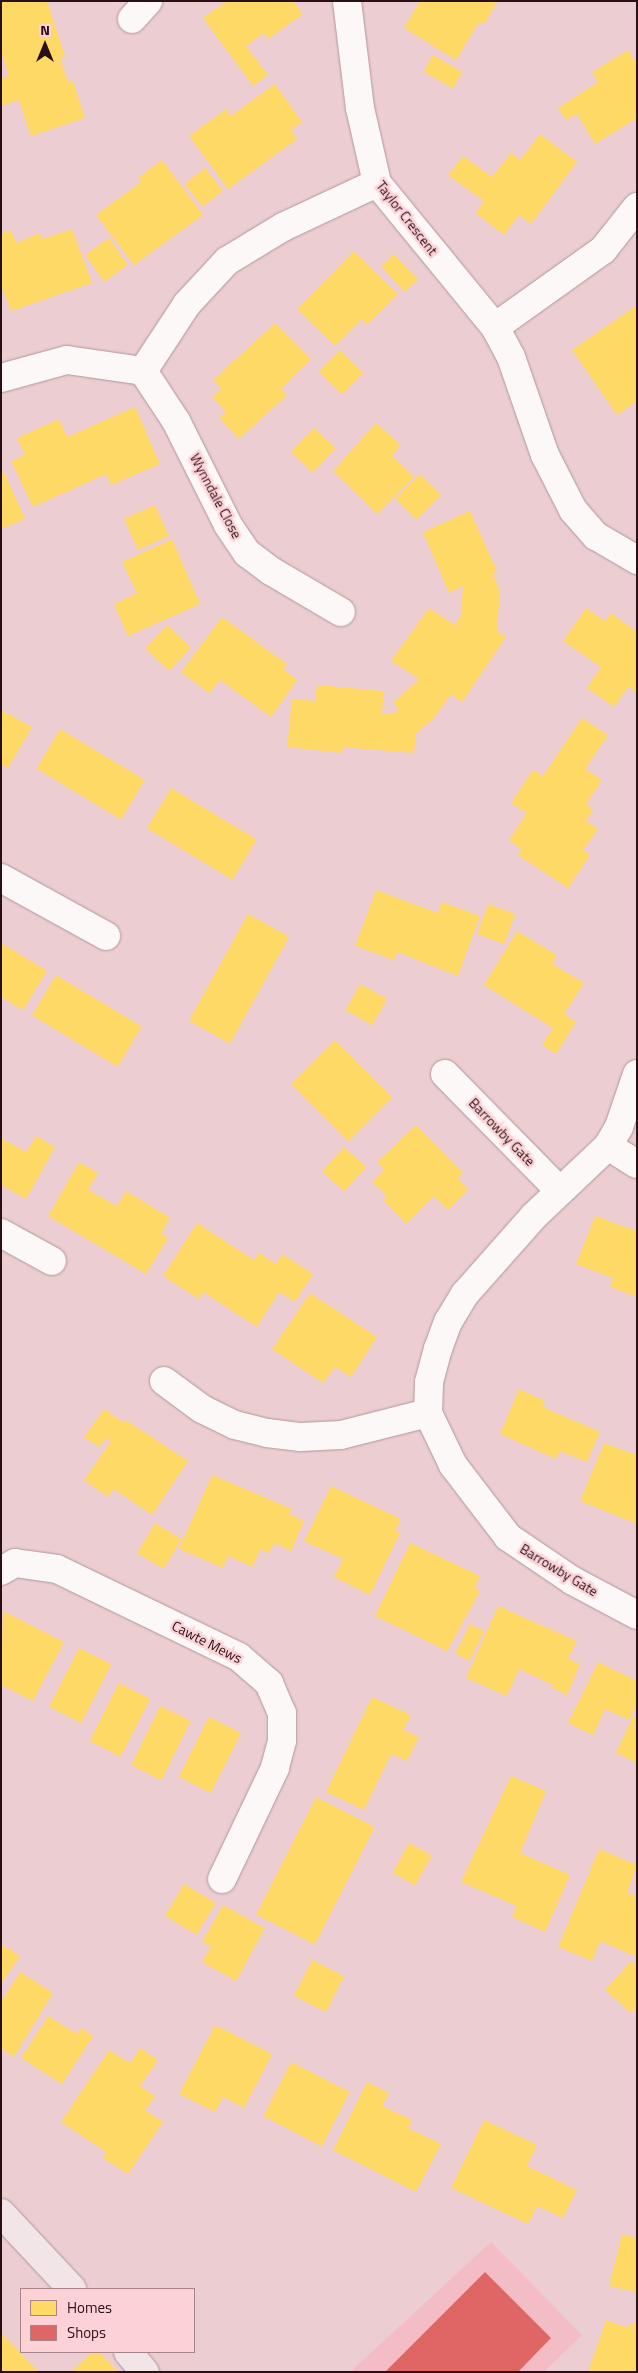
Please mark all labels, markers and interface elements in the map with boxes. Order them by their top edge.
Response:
text: N [40,19,50,40]
north arrow [20,20,70,70]
street label: Taylor Crescent [373,177,441,259]
street label: Wynndale Close [187,451,245,541]
street label: Barrowby Gate [465,1095,539,1169]
street label: Barrowby Gate [517,1540,601,1600]
street label: Cawte Mews [169,1617,245,1667]
legend [20,2288,195,2353]
text: Homes [67,2296,112,2319]
text: Shops [67,2321,106,2344]

